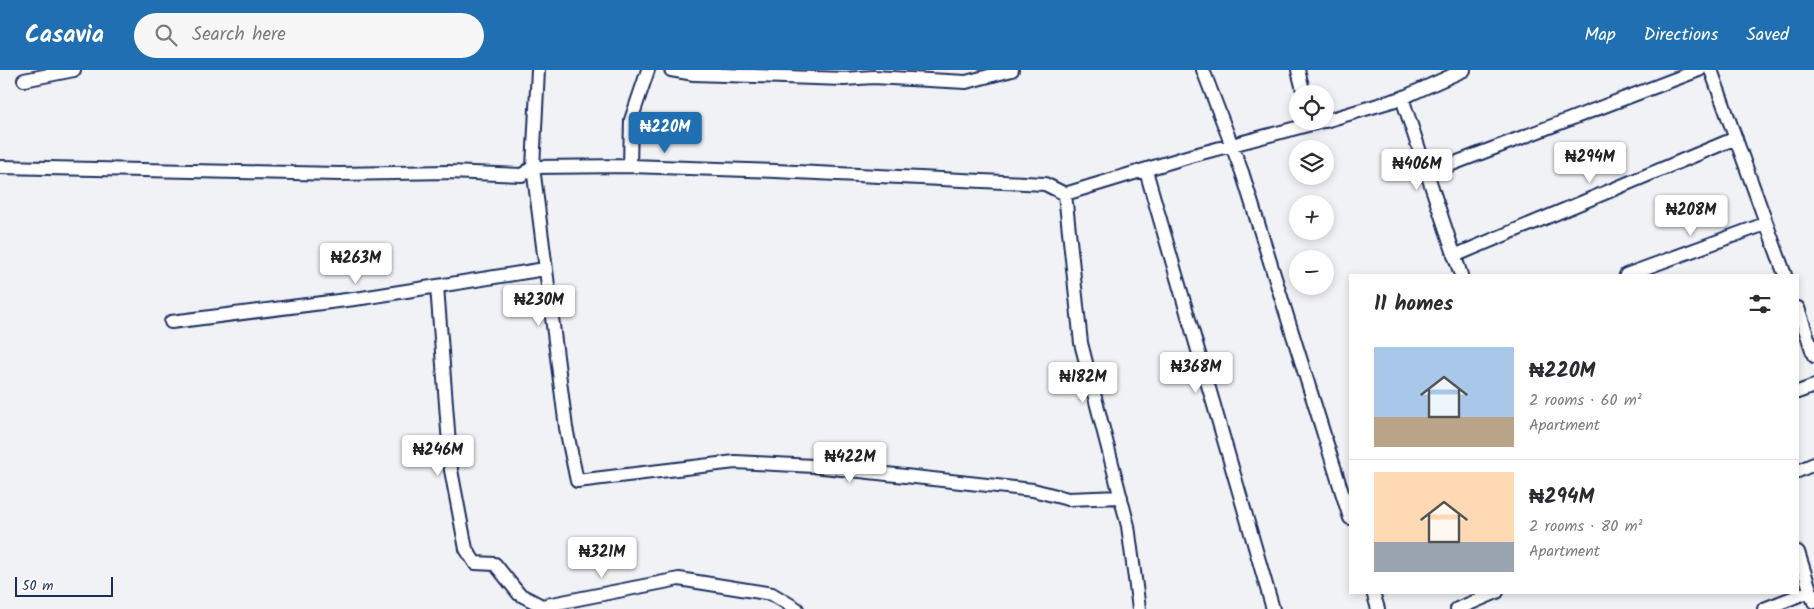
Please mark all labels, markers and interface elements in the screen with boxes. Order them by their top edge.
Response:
search box [134,13,484,58]
text: Casavia [25,16,104,55]
text: Search here [192,20,286,50]
icon: search [152,21,180,49]
text: Map [1584,21,1616,50]
text: Directions [1644,21,1718,50]
text: Saved [1746,21,1789,50]
map controls [1289,85,1334,295]
button: locate [1289,85,1334,130]
pin: ₦220M [630,112,700,154]
text: ₦220M [640,115,690,140]
button: layers [1289,140,1334,185]
pin: ₦294M [1555,142,1625,184]
text: ₦294M [1565,145,1615,170]
pin: ₦406M [1382,148,1452,191]
text: ₦406M [1392,152,1442,177]
pin: ₦208M [1656,194,1726,237]
button: + [1289,195,1334,240]
text: ₦208M [1666,198,1716,223]
pin: ₦263M [321,242,391,285]
text: ₦263M [331,246,381,271]
button: − [1289,250,1334,295]
pin: ₦230M [504,284,574,327]
text: ₦230M [514,288,564,313]
text: 11 homes [1374,288,1453,321]
icon: filters [1746,290,1774,318]
pin: ₦368M [1161,352,1231,394]
text: ₦368M [1171,355,1221,380]
text: ₦220M [1529,355,1595,388]
pin: ₦182M [1048,362,1118,404]
text: ₦182M [1059,365,1107,390]
icon: home [1414,367,1474,427]
text: 2 rooms · 60 m² [1529,388,1642,413]
text: Apartment [1529,413,1600,438]
pin: ₦246M [403,434,473,477]
text: ₦246M [413,438,463,463]
pin: ₦422M [815,442,885,484]
text: ₦422M [824,445,876,470]
text: ₦294M [1529,481,1594,514]
icon: home [1414,492,1474,552]
text: 2 rooms · 80 m² [1529,514,1642,539]
pin: ₦321M [567,536,637,579]
text: Apartment [1529,539,1600,564]
text: ₦321M [579,540,625,565]
scale bar [15,574,112,597]
text: 50 m [22,575,53,597]

